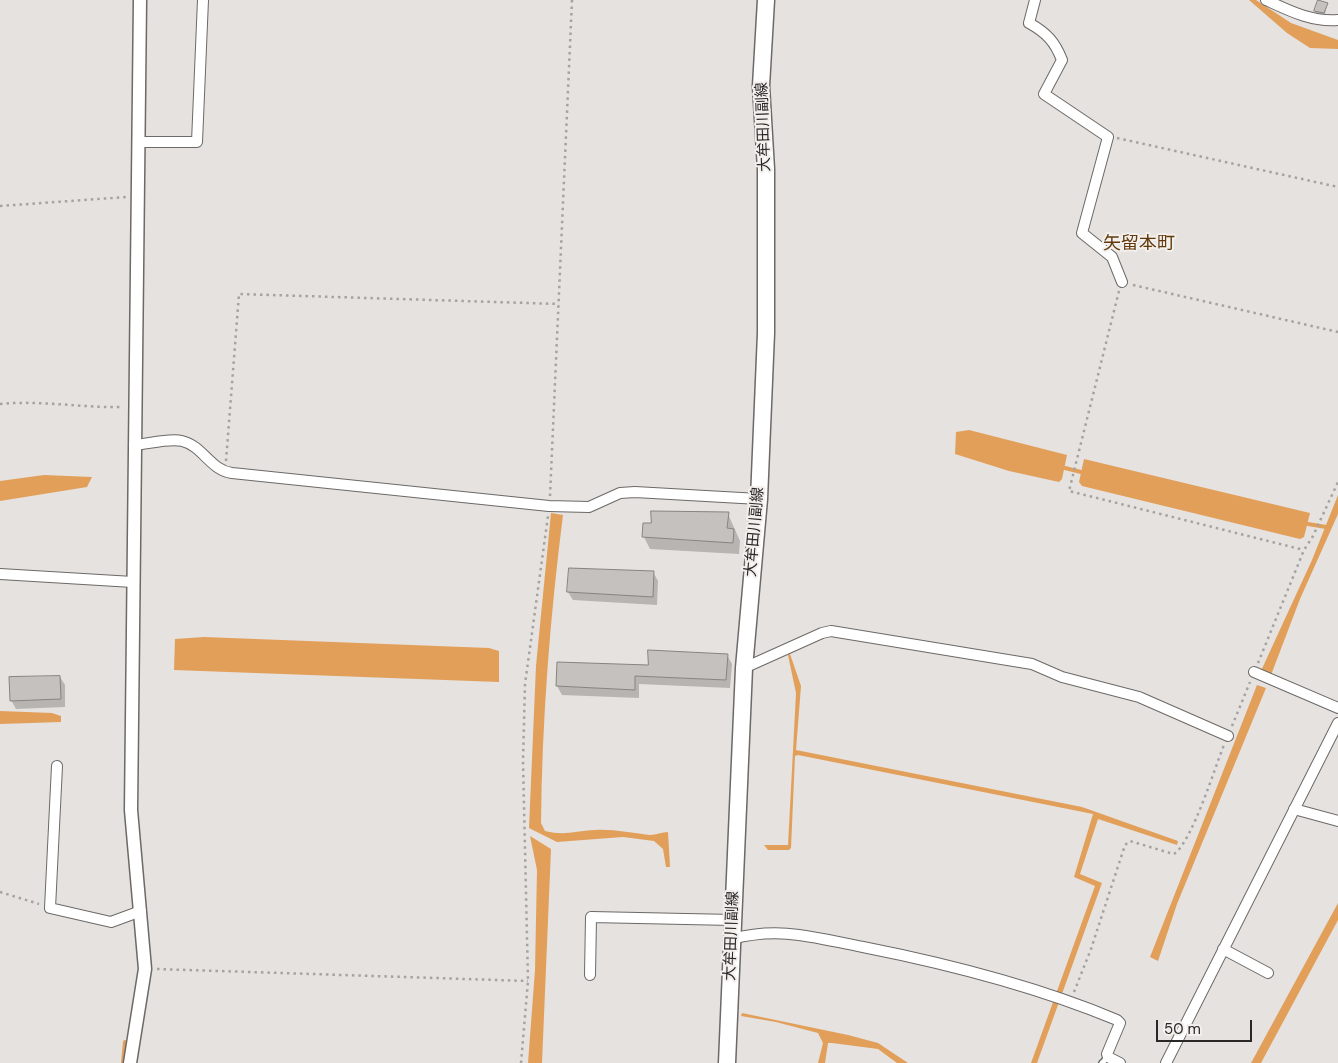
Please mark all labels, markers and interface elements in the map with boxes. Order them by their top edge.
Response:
street label: 大牟田川副線 [753,82,775,172]
district label: 矢留本町 [1103,233,1175,255]
street label: 大牟田川副線 [742,486,768,578]
street label: 大牟田川副線 [721,891,743,981]
scale bar [1158,1010,1254,1042]
text: 50 m [1164,1019,1201,1039]

